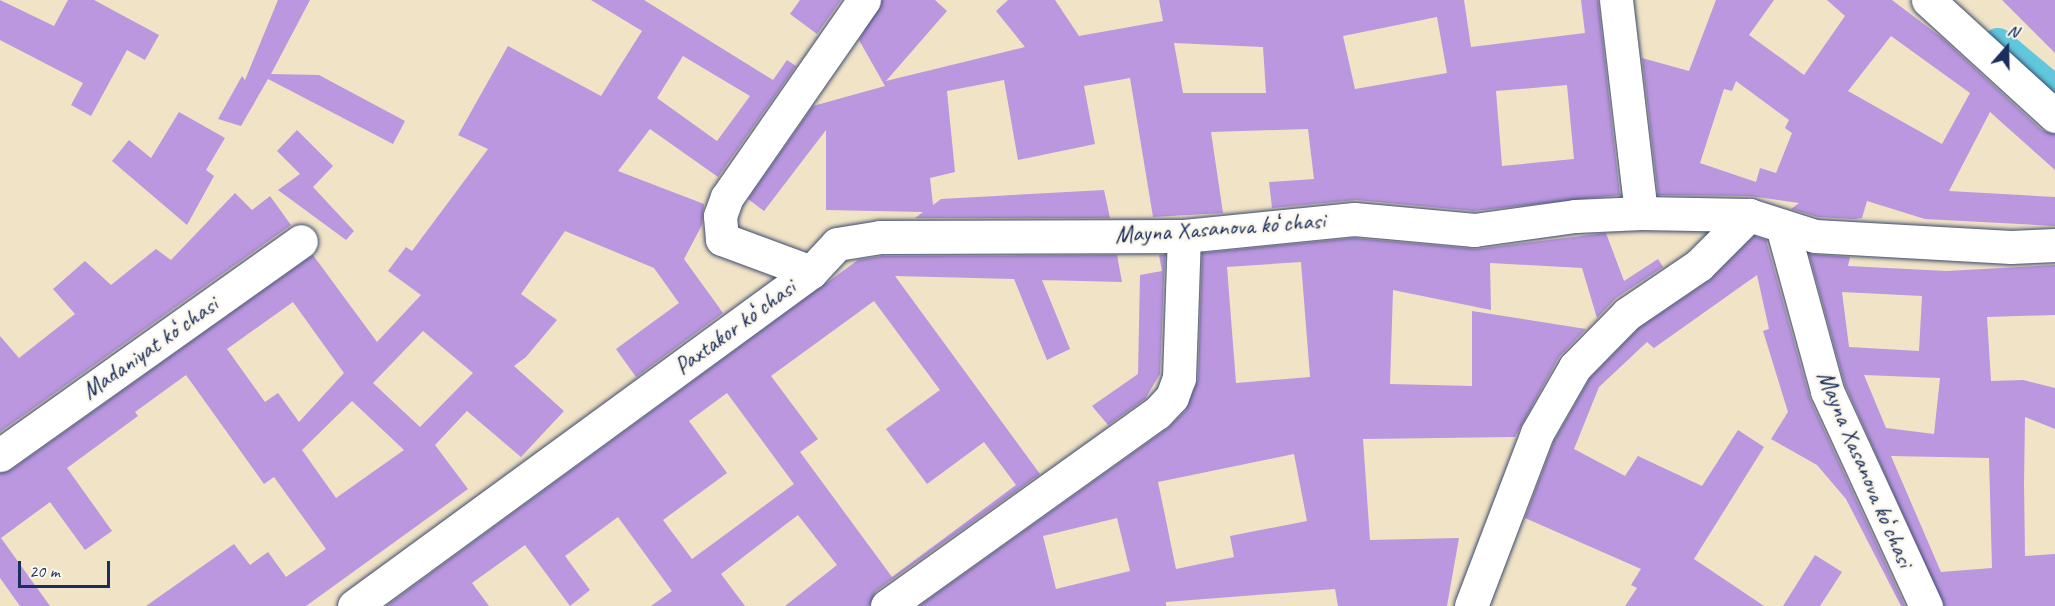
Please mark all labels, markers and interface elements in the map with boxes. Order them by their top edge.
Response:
north arrow [1977,18,2037,78]
text: N [2005,20,2021,42]
street label: Mayna Xasanova koʻchasi [1114,206,1326,250]
street label: Paxtakor koʻchasi [668,273,802,381]
street label: Madaniyat koʻchasi [76,290,224,406]
street label: Mayna Xasanova koʻchasi [1810,366,1920,572]
scale bar [21,549,112,587]
text: 20 m [29,560,60,582]

